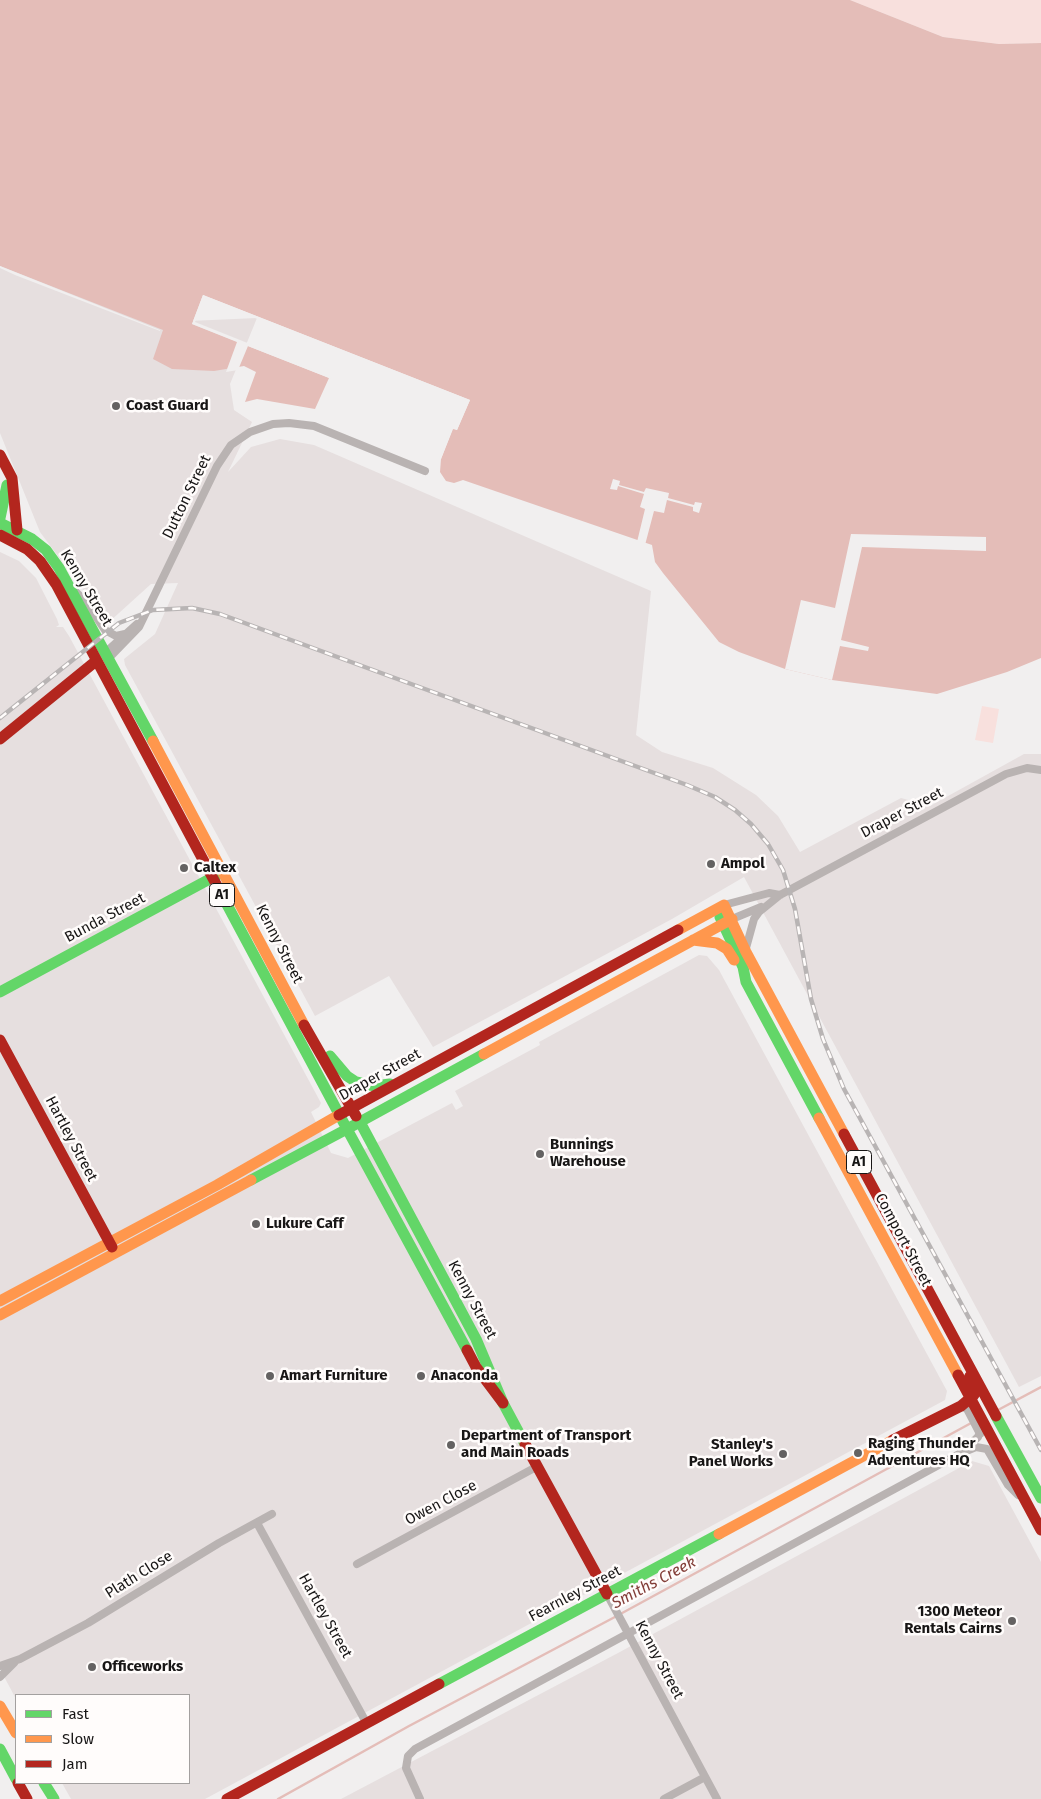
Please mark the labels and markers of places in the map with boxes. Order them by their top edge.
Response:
place label: Coast Guard [126,397,209,415]
marker: Coast Guard [110,400,122,412]
place label: Ampol [721,855,765,873]
marker: Ampol [705,858,717,870]
place label: Caltex [194,859,236,877]
marker: Caltex [178,862,190,874]
place label: Bunnings Warehouse [550,1136,626,1171]
marker: Bunnings Warehouse [534,1148,546,1160]
place label: Lukure Caff [266,1215,344,1233]
marker: Lukure Caff [250,1218,262,1230]
place label: Amart Furniture [280,1367,388,1385]
place label: Anaconda [431,1367,498,1385]
marker: Amart Furniture [264,1370,276,1382]
marker: Anaconda [415,1370,427,1382]
place label: Department of Transport and Main Roads [461,1427,631,1462]
place label: Raging Thunder Adventures HQ [868,1435,975,1470]
place label: Stanley's Panel Works [689,1436,773,1471]
marker: Department of Transport and Main Roads [445,1439,457,1451]
marker: Raging Thunder Adventures HQ [852,1447,864,1459]
marker: Stanley's Panel Works [777,1448,789,1460]
place label: 1300 Meteor Rentals Cairns [904,1603,1002,1638]
marker: 1300 Meteor Rentals Cairns [1006,1615,1018,1627]
place label: Officeworks [102,1658,183,1676]
marker: Officeworks [86,1661,98,1673]

